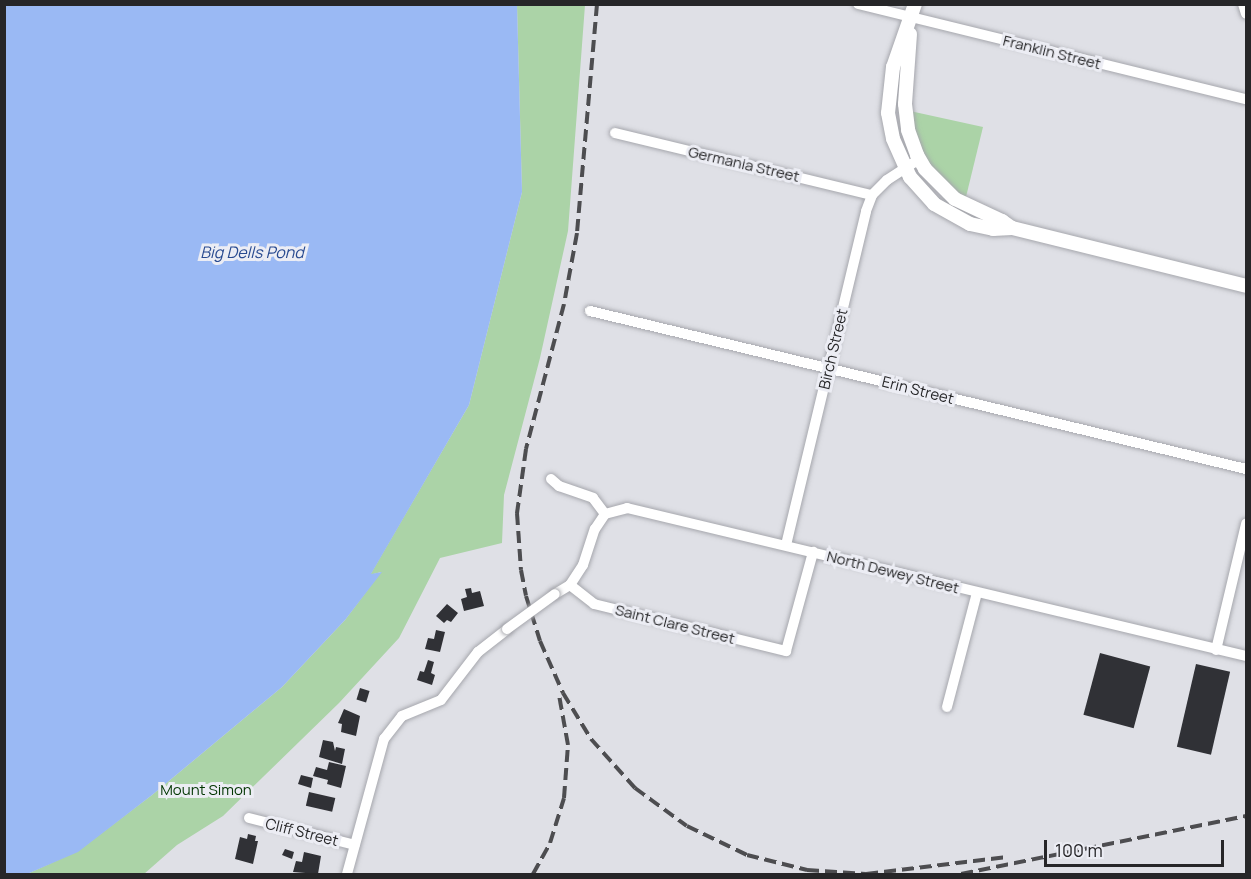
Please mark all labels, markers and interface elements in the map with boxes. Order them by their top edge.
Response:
street label: Franklin Street [1001,31,1103,73]
street label: Germania Street [687,142,801,186]
water label: Big Dells Pond [200,242,304,262]
street label: Birch Street [815,307,851,391]
street label: Erin Street [880,372,956,408]
street label: North Dewey Street [825,547,961,597]
street label: Saint Clare Street [613,600,737,648]
park label: Mount Simon [160,781,252,799]
street label: Cliff Street [264,814,340,850]
scale bar [1047,828,1227,866]
text: 100 m [1055,838,1103,862]

